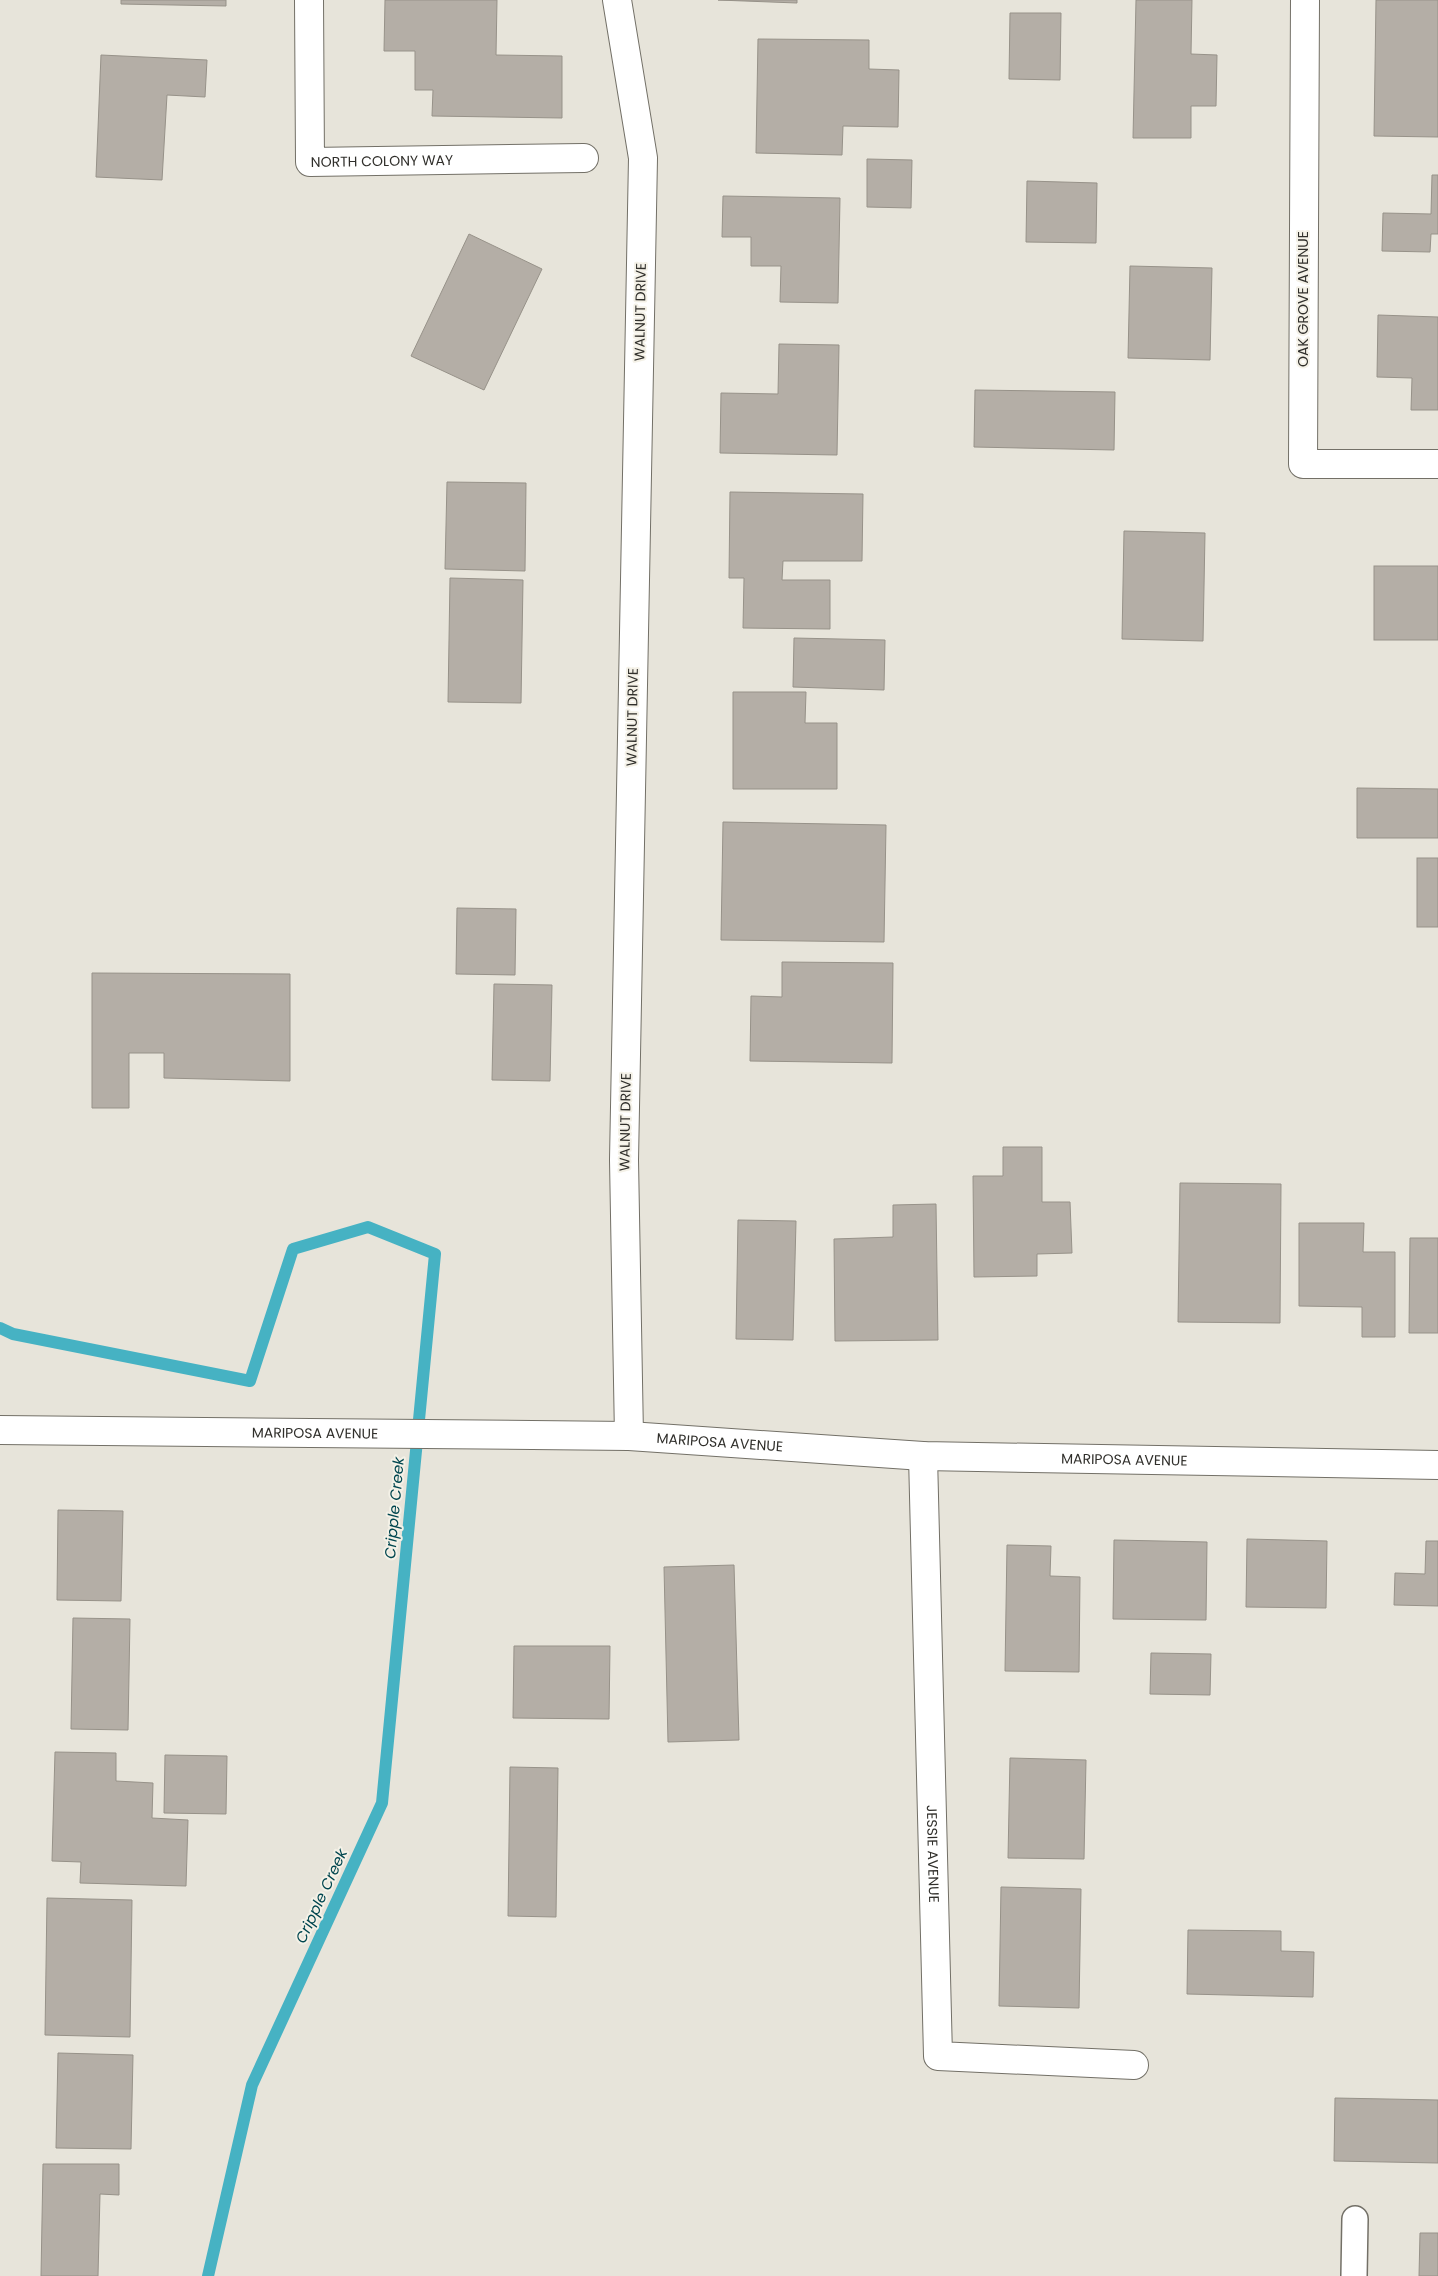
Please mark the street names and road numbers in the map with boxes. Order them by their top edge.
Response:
street label: NORTH COLONY WAY [311,150,453,172]
street label: OAK GROVE AVENUE [1293,231,1313,367]
street label: WALNUT DRIVE [629,263,651,361]
street label: WALNUT DRIVE [621,668,643,766]
street label: WALNUT DRIVE [614,1073,636,1171]
street label: MARIPOSA AVENUE [252,1422,378,1444]
street label: MARIPOSA AVENUE [656,1428,784,1456]
street label: MARIPOSA AVENUE [1061,1448,1188,1471]
street label: JESSIE AVENUE [922,1805,944,1903]

